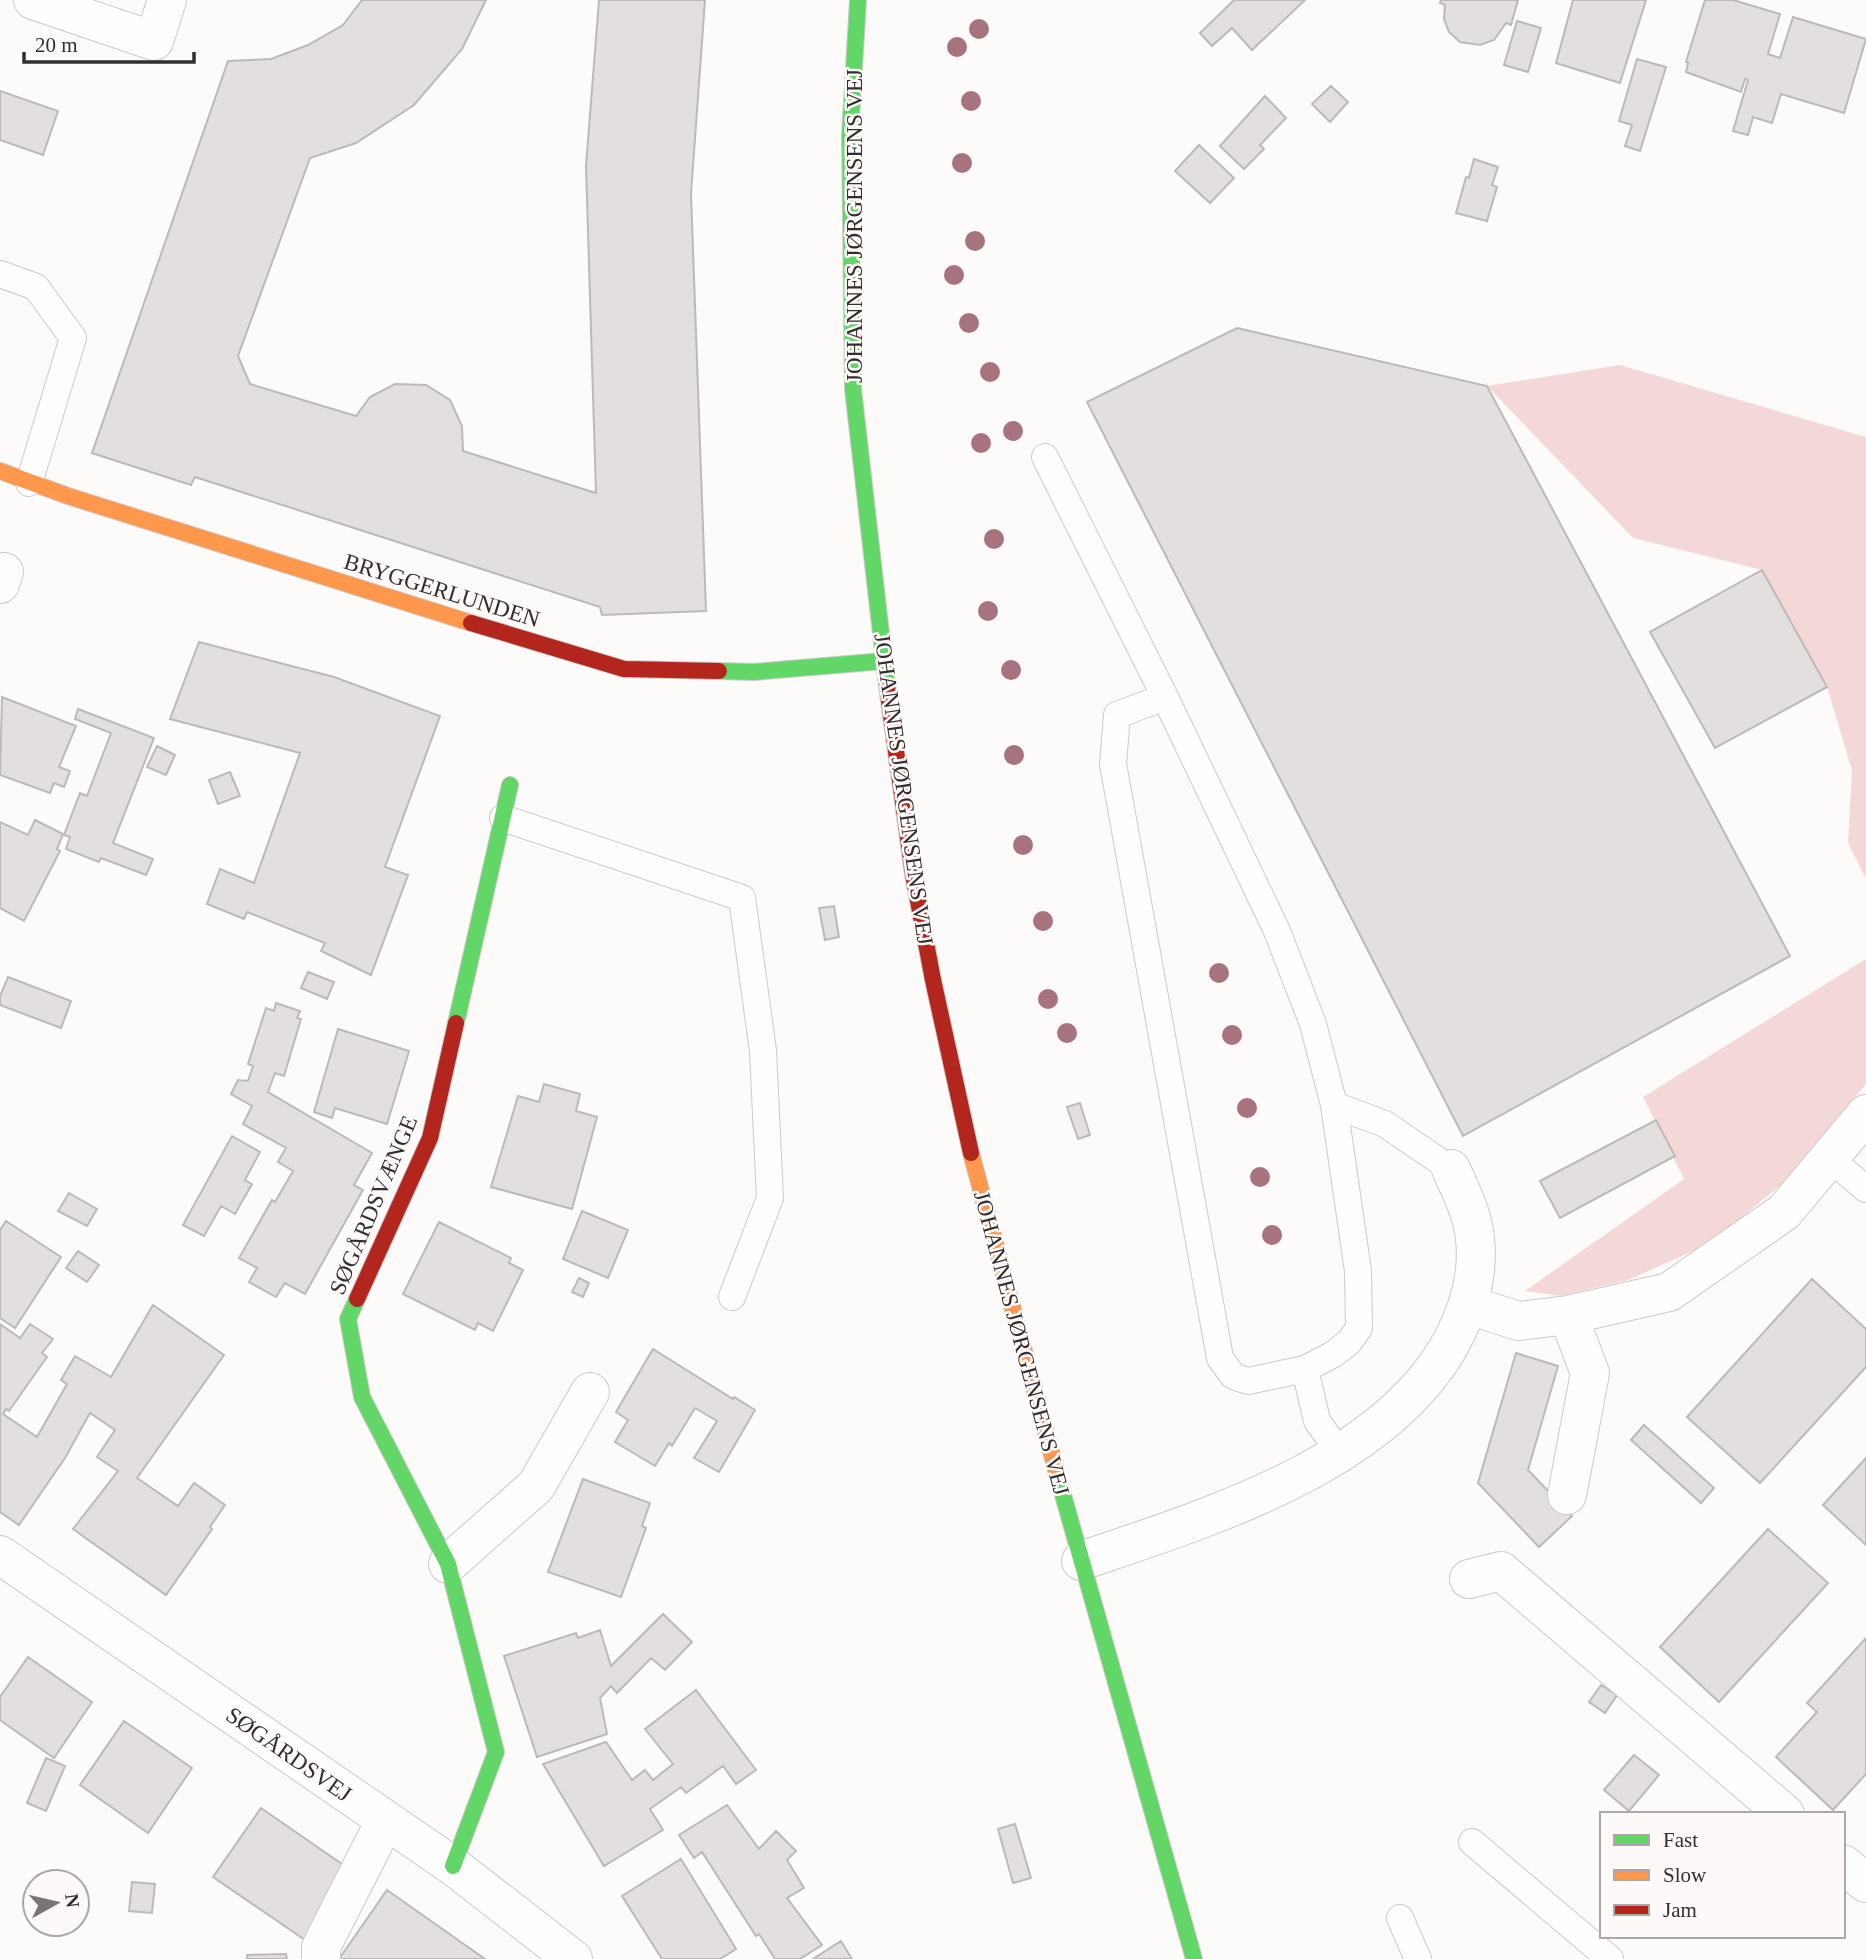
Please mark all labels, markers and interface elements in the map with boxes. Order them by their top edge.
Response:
scale bar [24,21,194,65]
text: 20 m [35,33,78,57]
street label: JOHANNES JØRGENSENS VEJ [842,69,867,383]
street label: BRYGGERLUNDEN [341,549,543,632]
street label: JOHANNES JØRGENSENS VEJ [869,632,938,946]
street label: SØGÅRDSVÆNGE [325,1112,422,1298]
street label: JOHANNES JØRGENSENS VEJ [969,1188,1074,1498]
street label: SØGÅRDSVEJ [221,1702,356,1807]
legend [1600,1812,1845,1938]
text: Fast [1663,1828,1698,1852]
text: Slow [1663,1863,1707,1887]
north arrow [21,1868,91,1938]
text: N [61,1892,84,1909]
text: Jam [1663,1898,1697,1922]

